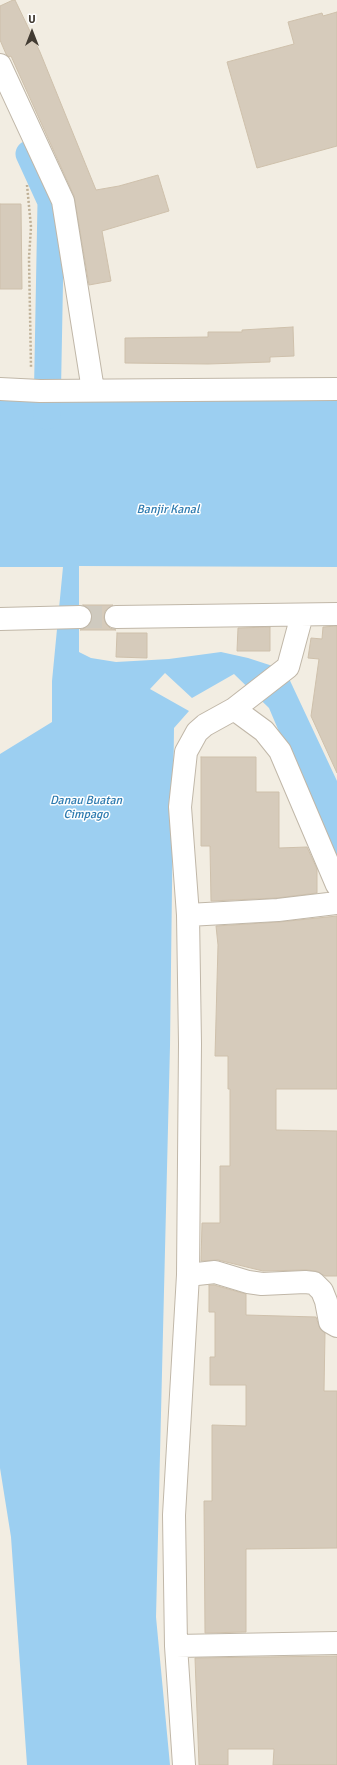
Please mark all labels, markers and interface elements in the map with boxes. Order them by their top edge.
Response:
north arrow [12,12,52,52]
text: U [28,13,36,26]
water label: Banjir Kanal [137,503,199,517]
water label: Danau Buatan Cimpago [50,794,122,822]

